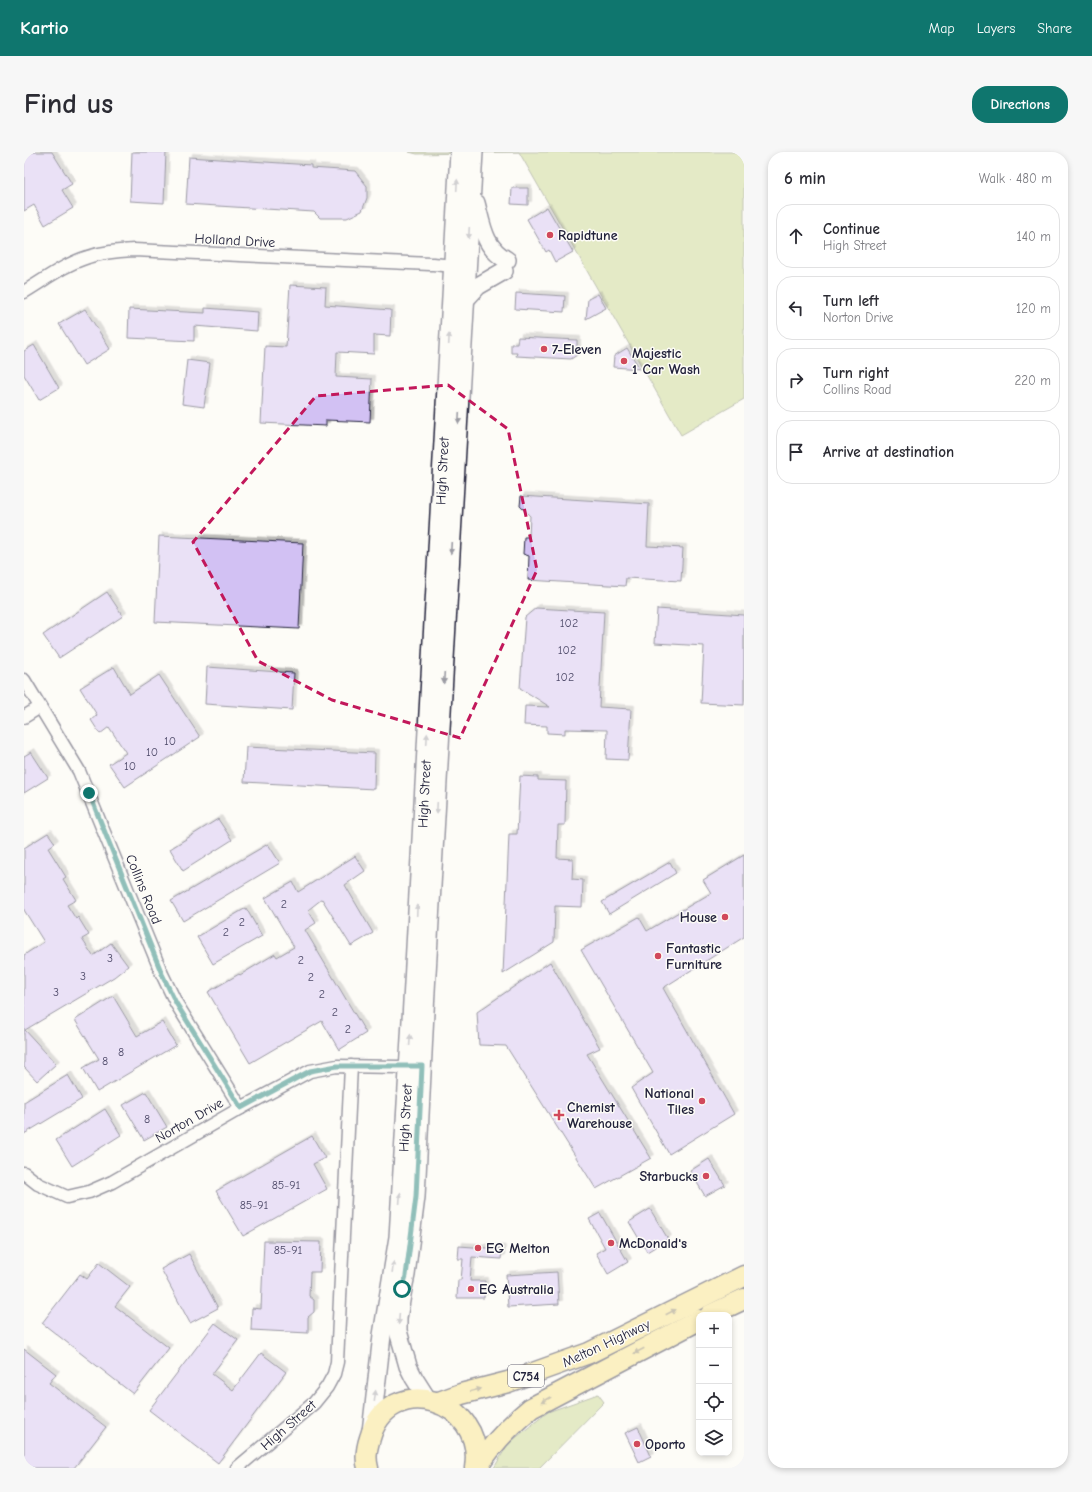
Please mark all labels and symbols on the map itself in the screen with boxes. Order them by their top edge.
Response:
one-way arrow [454,179,461,191]
one-way arrow [466,227,473,239]
place label: Rapidtune [558,227,618,244]
street label: Holland Drive [194,230,276,251]
marker: Rapidtune [545,230,555,240]
one-way arrow [446,333,453,345]
place label: 7-Eleven [552,341,602,358]
marker: 7-Eleven [539,344,549,354]
place label: Majestic 1 Car Wash [632,345,700,378]
marker: Majestic 1 Car Wash [619,356,629,366]
one-way arrow [456,412,462,425]
street label: High Street [432,436,453,505]
one-way arrow [448,542,455,554]
house number: 102 [560,616,578,630]
house number: 102 [558,643,576,657]
house number: 102 [556,670,574,684]
one-way arrow [441,672,447,685]
one-way arrow [423,733,430,745]
house number: 10 [164,734,176,748]
house number: 10 [146,745,158,759]
house number: 10 [124,759,136,773]
street label: High Street [414,759,435,828]
route end [80,784,98,802]
one-way arrow [433,802,440,814]
street label: Collins Road [122,852,165,927]
house number: 2 [281,897,287,911]
one-way arrow [414,903,420,916]
place label: House [680,909,717,926]
marker: House [720,912,730,922]
house number: 2 [239,915,245,929]
house number: 2 [223,925,229,939]
place label: Fantastic Furniture [666,940,722,973]
house number: 3 [107,951,113,965]
marker: Fantastic Furniture [653,951,663,961]
house number: 2 [298,953,304,967]
house number: 3 [80,969,86,983]
house number: 2 [308,970,314,984]
house number: 3 [53,985,59,999]
house number: 2 [319,987,325,1001]
house number: 2 [332,1005,338,1019]
house number: 2 [345,1022,351,1036]
one-way arrow [406,1034,413,1046]
house number: 8 [118,1045,124,1059]
house number: 8 [102,1054,108,1068]
street label: High Street [395,1083,416,1152]
place label: National Tiles [645,1085,694,1118]
street label: Norton Drive [152,1094,226,1147]
marker: National Tiles [697,1096,707,1106]
place label: Chemist Warehouse [567,1099,632,1132]
marker: Chemist Warehouse [554,1110,564,1120]
house number: 8 [144,1112,150,1126]
place label: Starbucks [639,1168,698,1185]
marker: Starbucks [701,1171,711,1181]
house number: 85-91 [272,1178,301,1192]
one-way arrow [397,1192,404,1204]
house number: 85-91 [240,1198,269,1212]
place label: McDonald's [619,1235,687,1252]
marker: McDonald's [606,1238,616,1248]
place label: EG Melton [486,1240,550,1257]
house number: 85-91 [274,1243,303,1257]
marker: EG Melton [473,1243,483,1253]
one-way arrow [390,1261,396,1273]
route start [393,1280,411,1298]
place label: EG Australia [479,1281,554,1298]
marker: EG Australia [466,1284,476,1294]
one-way arrow [665,1309,677,1315]
one-way arrow [395,1313,402,1325]
street label: Melton Highway [560,1315,654,1371]
one-way arrow [634,1348,645,1354]
road number: C754 [508,1365,544,1387]
one-way arrow [470,1387,482,1393]
one-way arrow [372,1390,378,1402]
street label: High Street [257,1396,320,1454]
one-way arrow [540,1396,552,1403]
place label: Oporto [645,1436,686,1453]
marker: Oporto [632,1439,642,1449]

